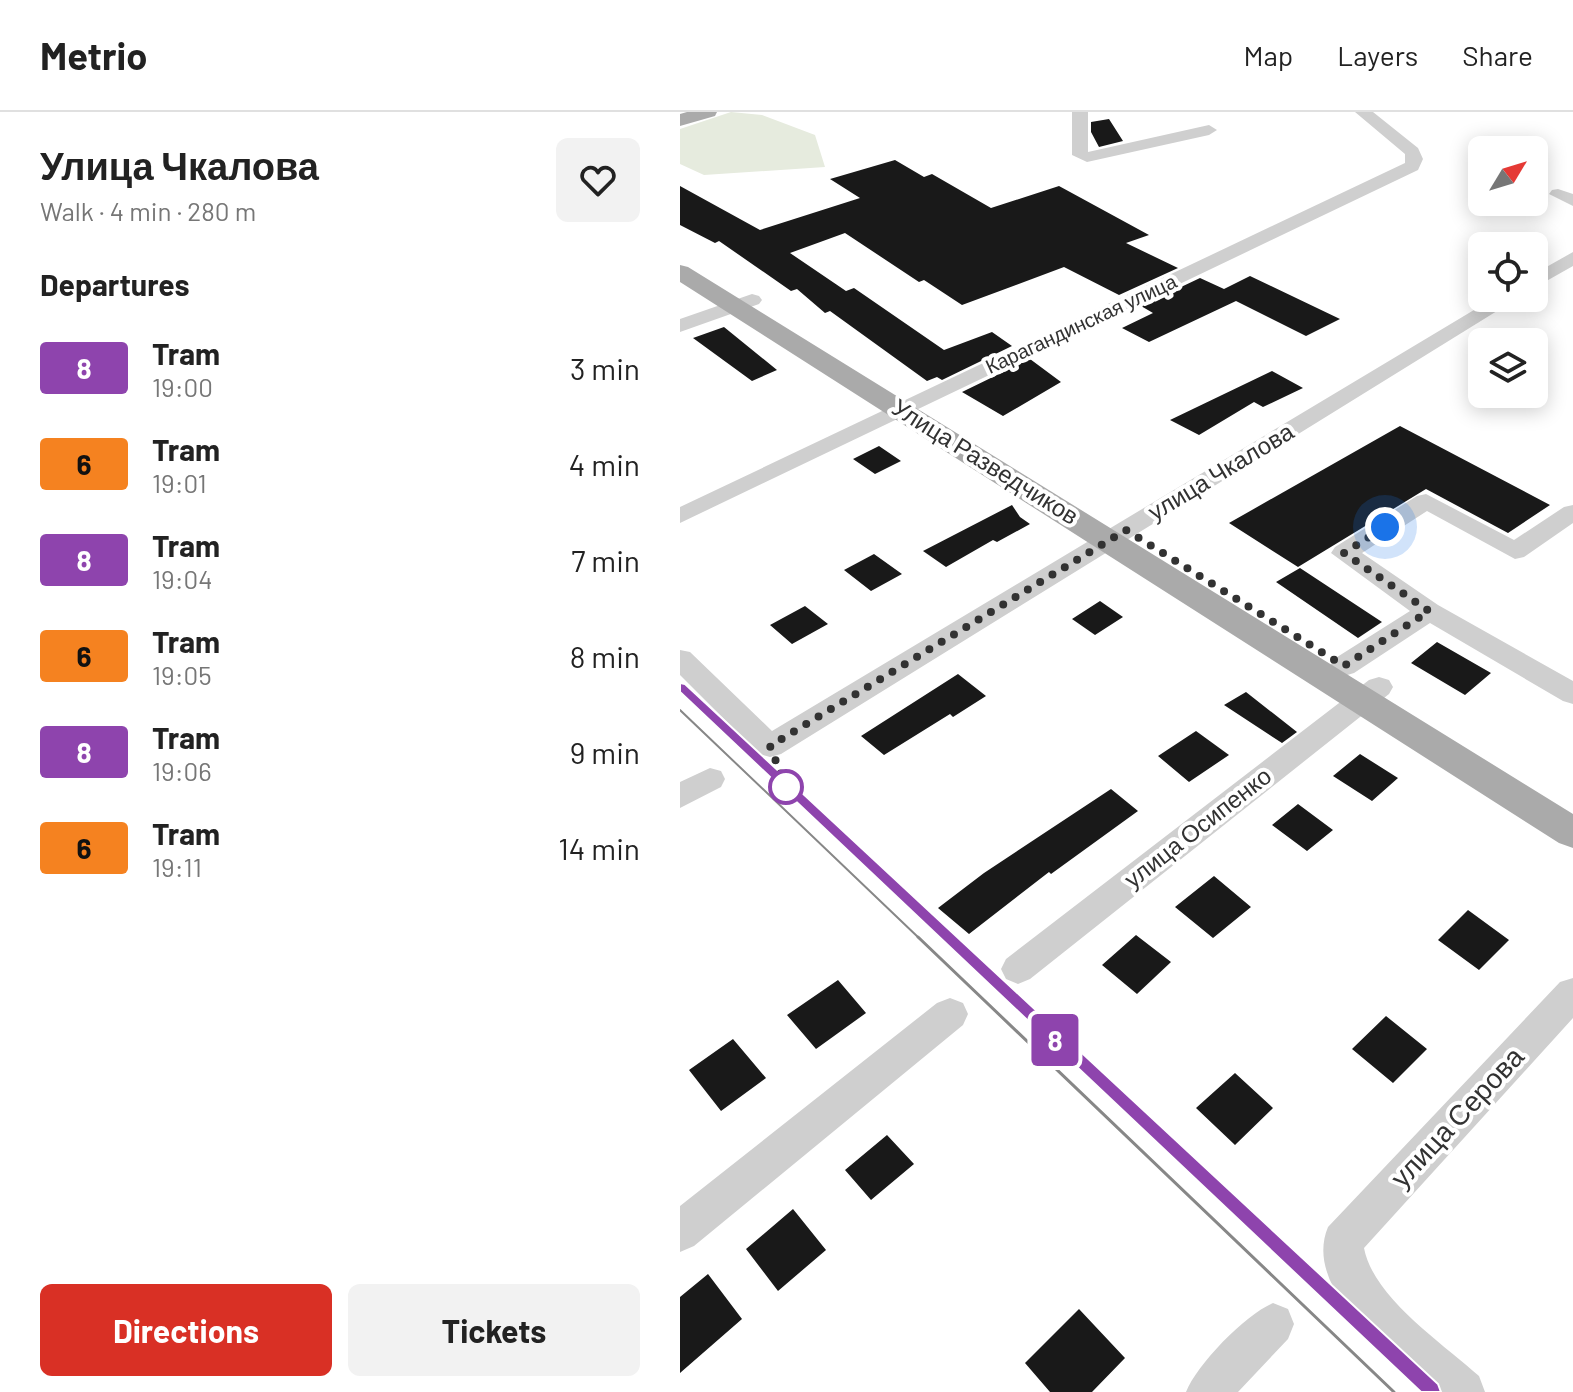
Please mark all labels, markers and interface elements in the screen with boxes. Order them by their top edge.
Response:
text: Metrio [40,32,147,78]
text: Map [1243,38,1293,72]
text: Layers [1337,38,1418,72]
text: Share [1462,38,1533,72]
north arrow [1468,136,1548,216]
map controls [1468,136,1548,408]
button: heart [556,138,640,222]
text: Улица Чкалова [40,142,319,188]
text: Walk · 4 min · 280 m [40,195,256,226]
button: locate [1468,232,1548,312]
text: Departures [40,266,190,302]
street label: Карагандинская улица [981,268,1181,378]
button: layers [1468,328,1548,408]
text: Tram [152,335,220,371]
text: 3 min [570,350,640,386]
text: 8 [76,351,92,385]
text: 19:00 [152,371,213,402]
street label: Улица Разведчиков [887,392,1084,530]
street label: улица Чкалова [1142,416,1299,526]
text: Tram [152,431,220,467]
text: 4 min [569,446,640,482]
text: 6 [76,447,92,481]
text: 19:01 [152,467,207,498]
your location [1365,507,1405,547]
text: Tram [152,527,220,563]
text: 7 min [571,542,640,578]
text: 8 [76,543,92,577]
text: 19:04 [152,563,212,594]
text: Tram [152,623,220,659]
text: 8 min [570,638,640,674]
text: 6 [76,639,92,673]
text: 19:05 [152,659,212,690]
text: Tram [152,719,220,755]
text: 9 min [570,734,640,770]
text: 8 [76,735,92,769]
text: 19:06 [152,755,212,786]
street label: улица Осипенко [1118,760,1276,893]
unlabelled marker [769,770,803,804]
text: Tram [152,815,220,851]
text: 14 min [558,830,640,866]
text: 6 [76,831,92,865]
text: 19:11 [152,851,202,882]
line badge: 8 [1029,1014,1081,1066]
text: 8 [1047,1023,1063,1057]
street label: улица Серова [1383,1039,1530,1194]
button: Directions [40,1284,332,1376]
button: Tickets [348,1284,640,1376]

